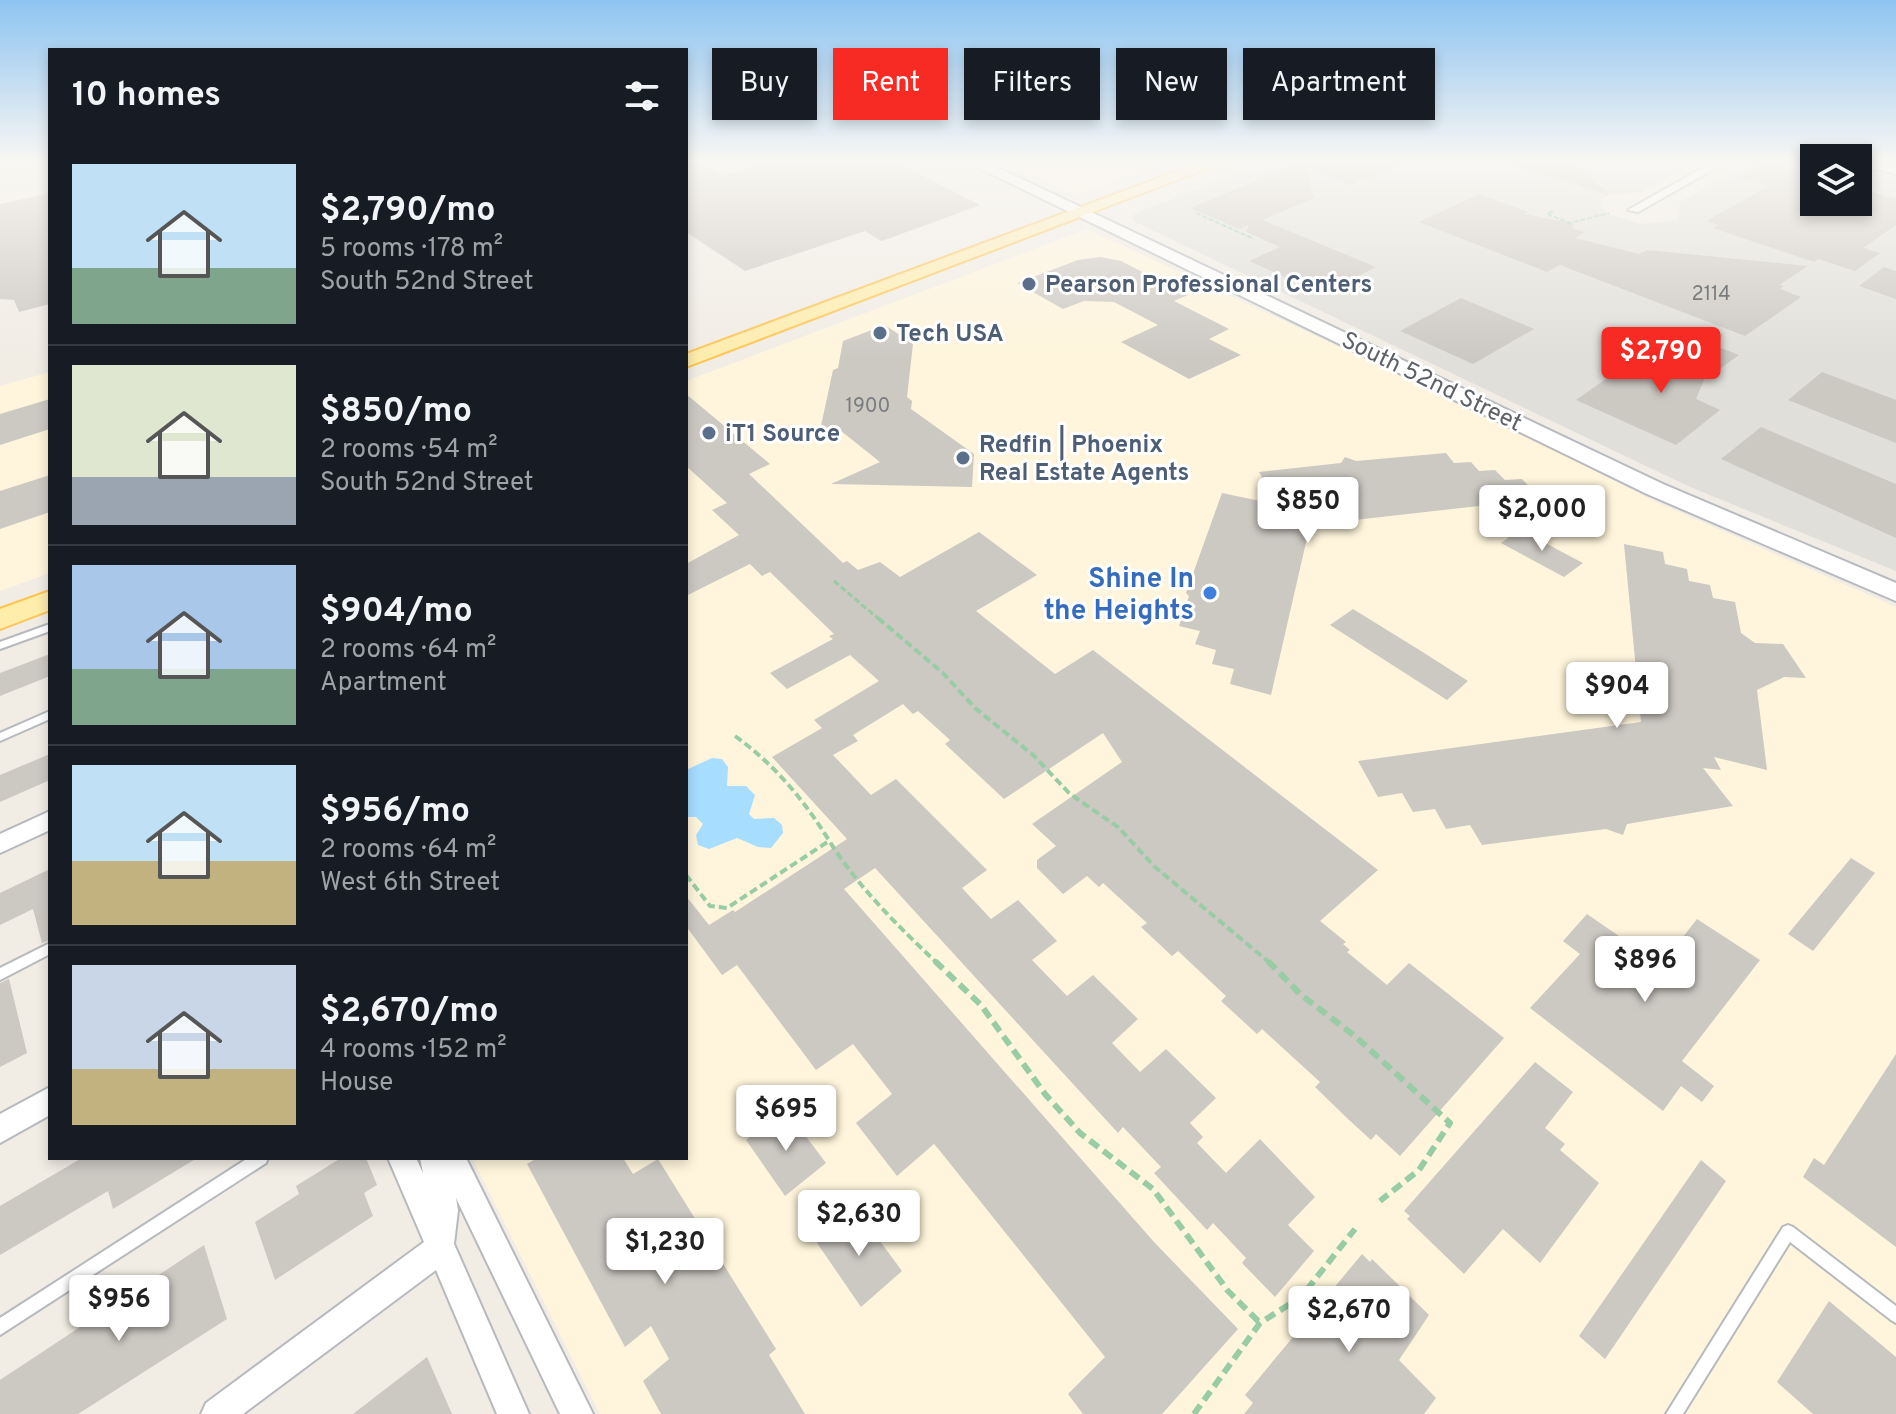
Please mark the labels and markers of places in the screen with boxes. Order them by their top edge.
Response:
place label: Pearson Professional Centers [1045,271,1372,301]
marker: Pearson Professional Centers [1020,275,1038,293]
place label: Tech USA [896,320,1004,350]
marker: Tech USA [871,324,889,342]
pin: $2,790 [1596,327,1726,395]
place label: iT1 Source [725,420,840,450]
marker: iT1 Source [700,424,718,442]
place label: Redfin | Phoenix Real Estate Agents [979,425,1189,489]
marker: Redfin | Phoenix Real Estate Agents [954,449,972,467]
pin: $850 [1261,477,1355,545]
pin: $2,000 [1477,485,1607,553]
place label: Shine In the Heights [1044,562,1194,630]
marker: Shine In the Heights [1201,584,1219,602]
pin: $904 [1570,662,1664,730]
pin: $896 [1598,936,1692,1004]
pin: $695 [739,1085,833,1153]
pin: $2,630 [794,1190,924,1258]
pin: $1,230 [600,1218,730,1286]
pin: $956 [72,1275,166,1343]
pin: $2,670 [1284,1286,1414,1354]

